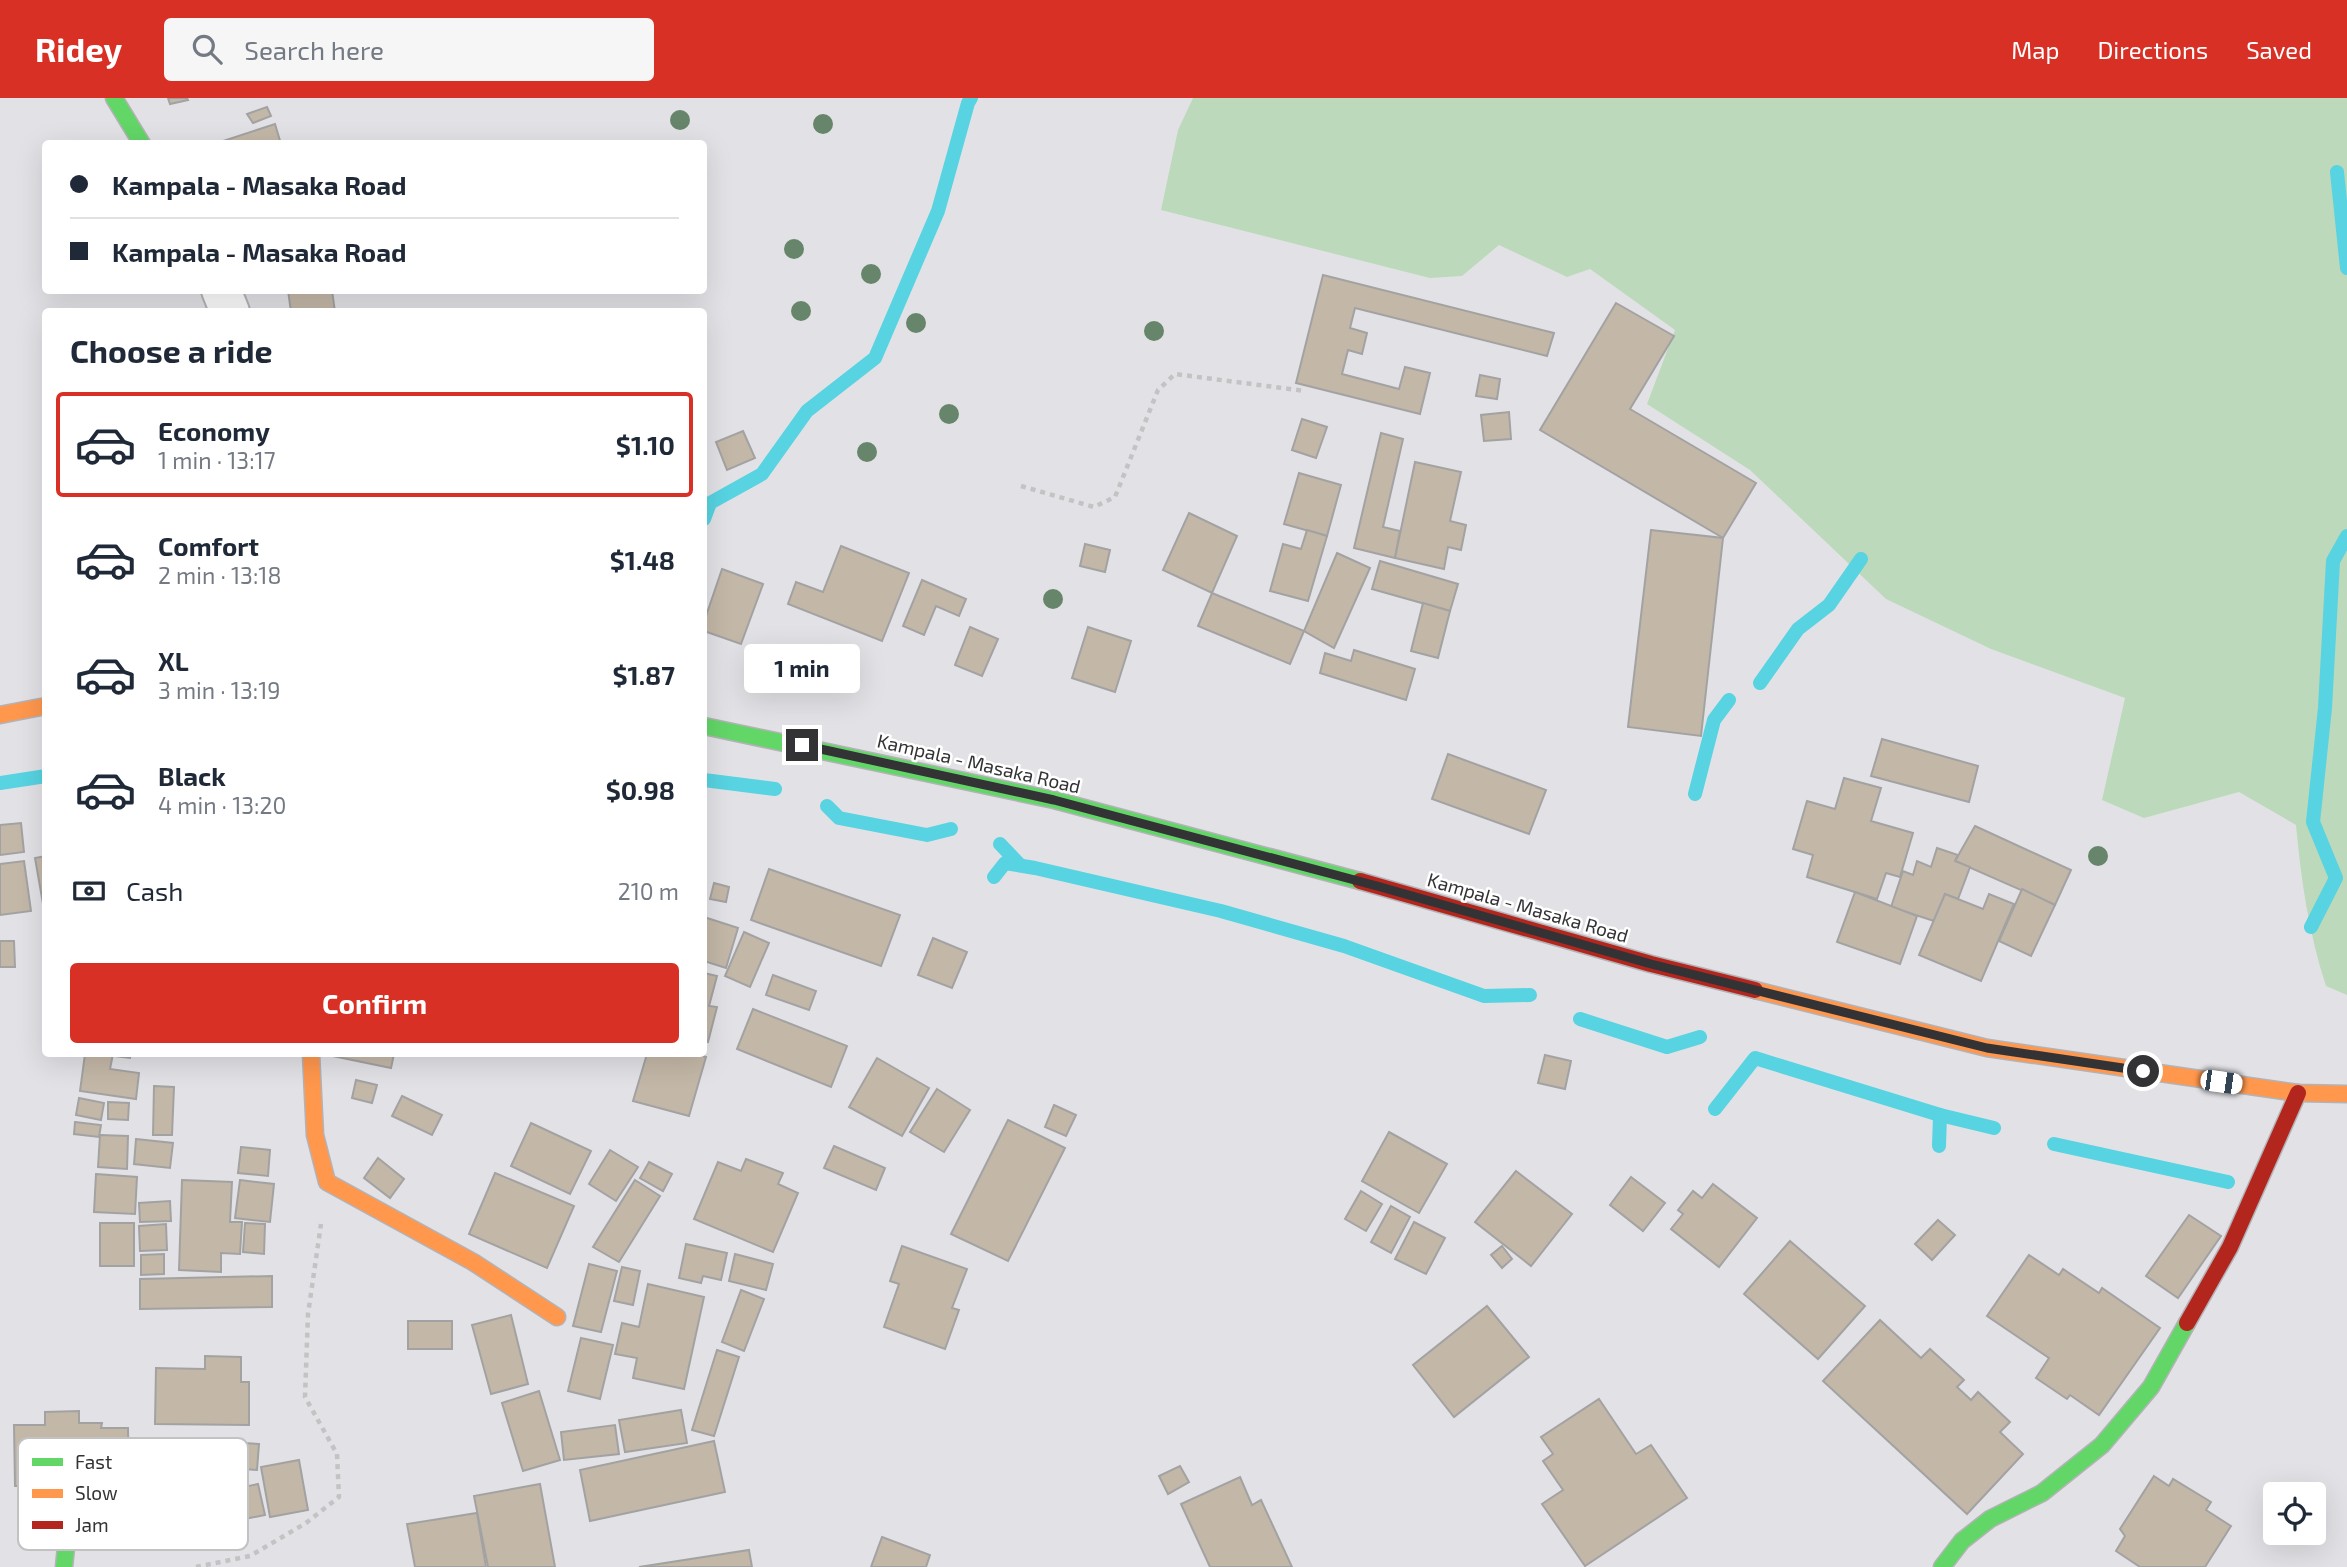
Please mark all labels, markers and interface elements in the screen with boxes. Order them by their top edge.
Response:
search box [164,18,654,81]
text: Ridey [35,29,122,69]
icon: search [188,30,226,68]
text: Search here [244,34,384,65]
text: Map [2011,35,2059,64]
text: Directions [2097,35,2208,64]
text: Saved [2246,35,2312,64]
text: Kampala - Masaka Road [112,169,407,200]
text: Kampala - Masaka Road [112,236,407,267]
text: Choose a ride [70,331,273,369]
icon: car [74,413,137,476]
text: Economy [158,415,270,446]
text: $1.10 [616,429,675,460]
text: 1 min · 13:17 [158,446,275,474]
icon: car [74,528,137,591]
text: Comfort [158,530,259,561]
text: $1.48 [610,544,675,575]
text: 2 min · 13:18 [158,561,281,589]
icon: car [74,643,137,706]
callout: 1 min [744,644,860,692]
text: XL [158,645,189,676]
text: 1 min [774,654,830,682]
text: $1.87 [612,659,675,690]
text: 3 min · 13:19 [158,676,281,704]
street label: Kampala - Masaka Road [875,728,1083,798]
route end [786,729,818,761]
icon: car [74,758,137,821]
text: Black [158,760,226,791]
text: $0.98 [606,774,675,805]
text: 4 min · 13:20 [158,791,286,819]
street label: Kampala - Masaka Road [1425,867,1631,947]
icon: cash [70,872,108,910]
text: Cash [126,875,183,906]
text: 210 m [618,877,679,905]
button: Confirm [70,963,679,1043]
route start [2127,1055,2159,1087]
car [2199,1069,2244,1095]
legend [18,1438,248,1550]
text: Fast [75,1450,112,1473]
text: Slow [75,1481,118,1504]
map controls [2263,1482,2326,1545]
button: locate [2263,1482,2326,1545]
text: Jam [75,1513,109,1536]

